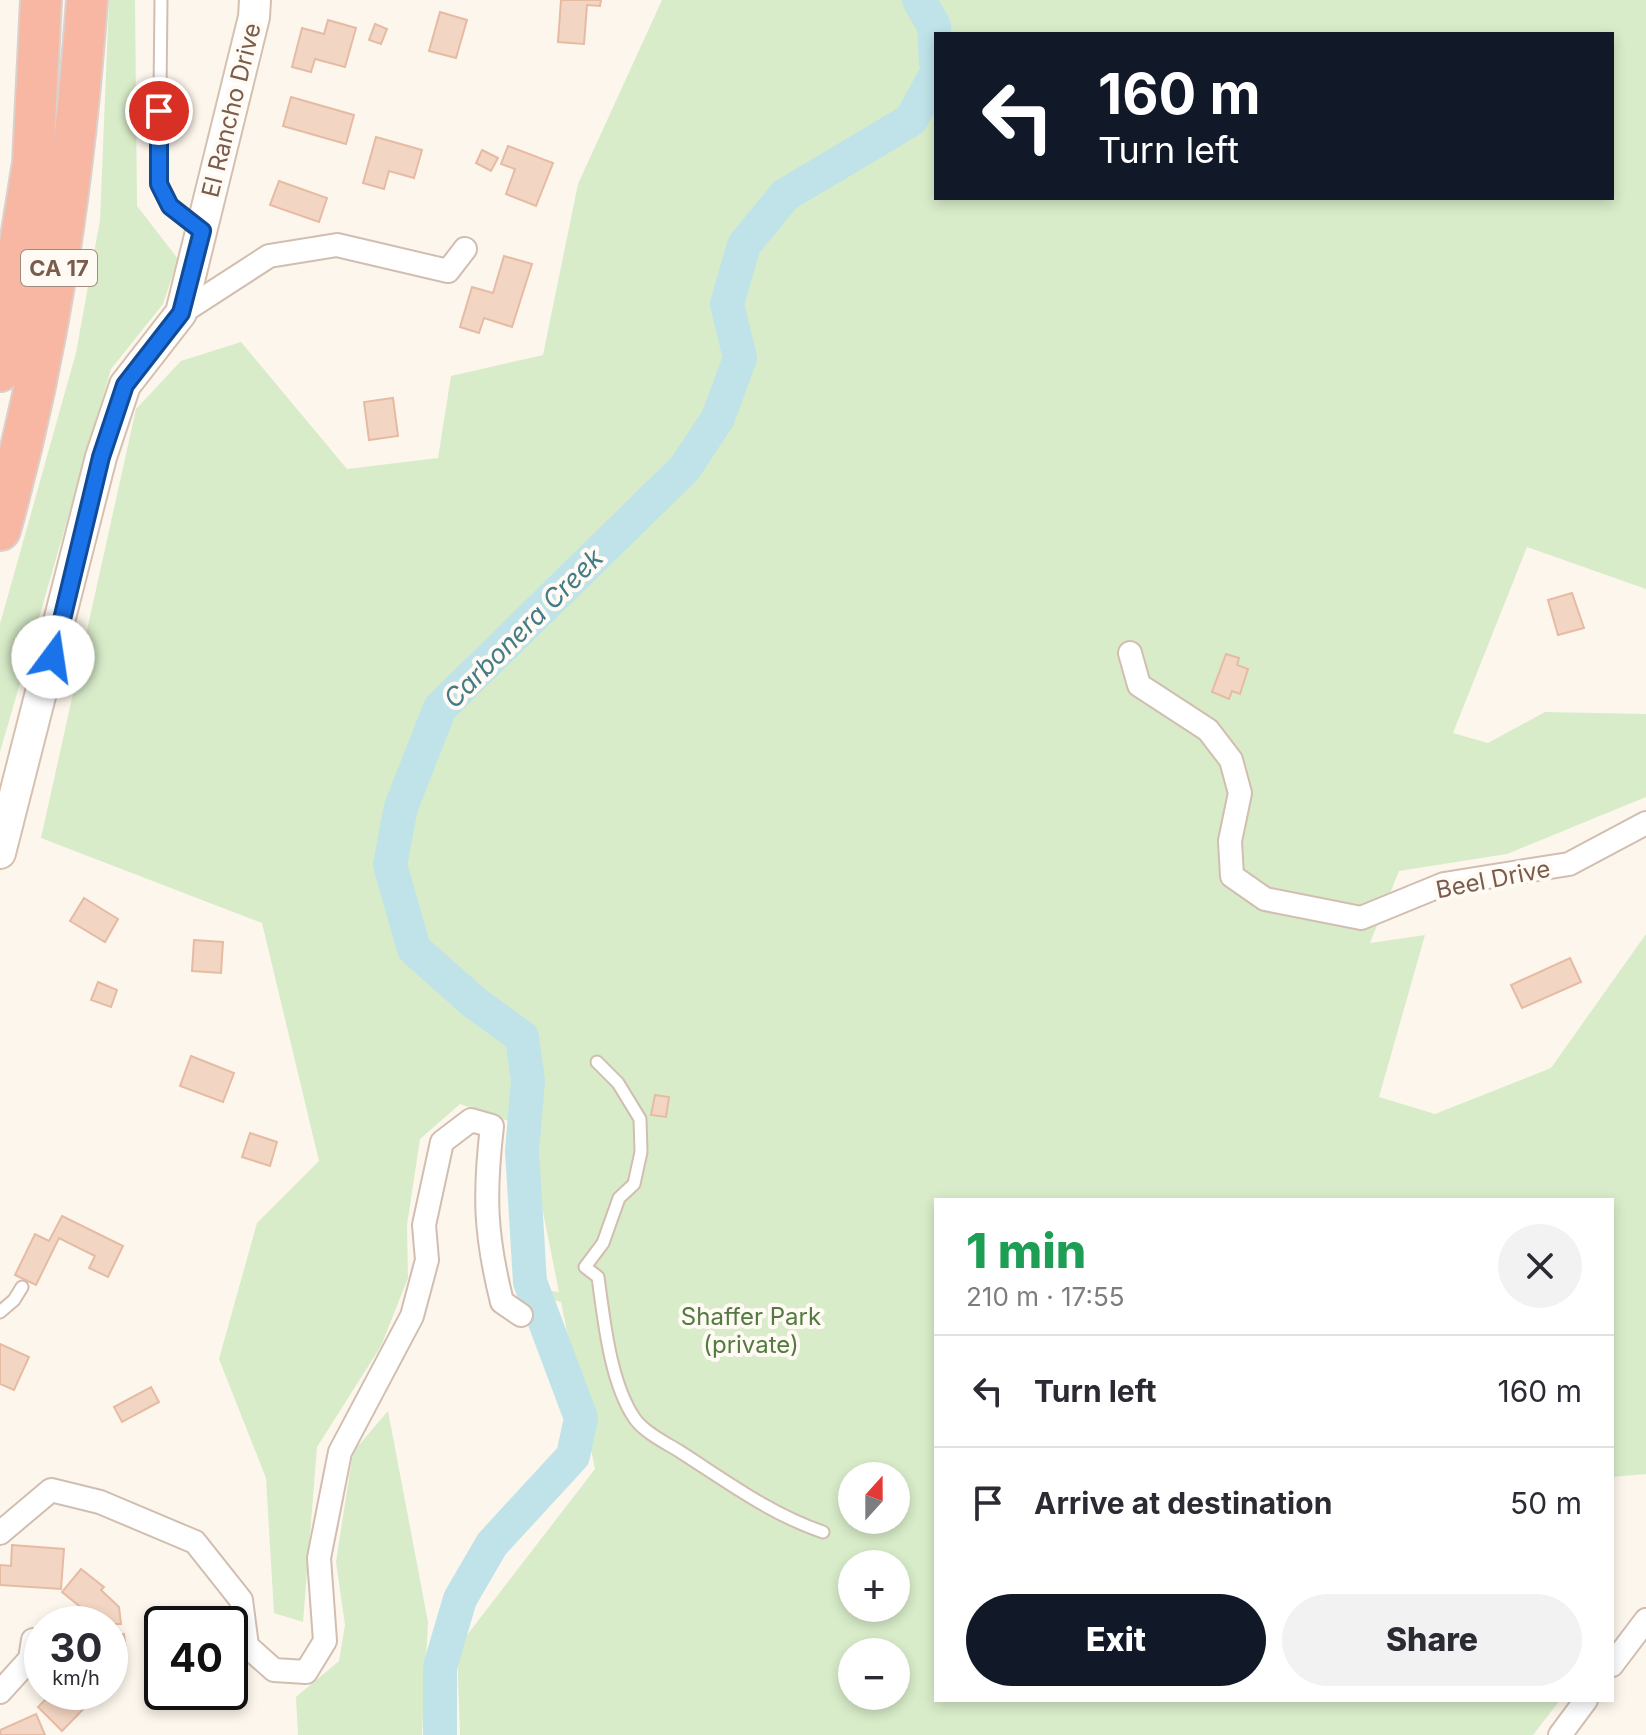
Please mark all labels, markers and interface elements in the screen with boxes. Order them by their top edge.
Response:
street label: El Rancho Drive [195,20,267,200]
text: 160 m [1098,60,1261,128]
icon: left [966,64,1070,168]
pin [125,77,193,145]
icon: arrive [137,89,181,133]
text: Turn left [1098,128,1239,172]
road number: CA 17 [21,250,97,286]
water label: Carbonera Creek [437,542,609,714]
position arrow [11.0,615,95.0,699]
street label: Beel Drive [1433,854,1553,904]
text: 1 min [966,1221,1086,1280]
button: close [1498,1224,1582,1308]
text: 210 m · 17:55 [966,1281,1125,1312]
park label: Shaffer Park (private) [681,1302,821,1359]
icon: left [966,1369,1010,1413]
text: Turn left [1034,1373,1156,1409]
text: 160 m [1498,1373,1582,1409]
north arrow [838,1462,910,1534]
map controls [838,1462,910,1710]
icon: arrive [966,1481,1010,1525]
text: Arrive at destination [1034,1485,1332,1521]
text: 50 m [1510,1485,1582,1521]
button: + [838,1550,910,1622]
button: Exit [966,1594,1266,1686]
button: Share [1282,1594,1582,1686]
speed limit sign: 40 [144,1606,248,1710]
text: 30 [50,1623,102,1672]
button: − [838,1638,910,1710]
text: km/h [52,1666,100,1690]

